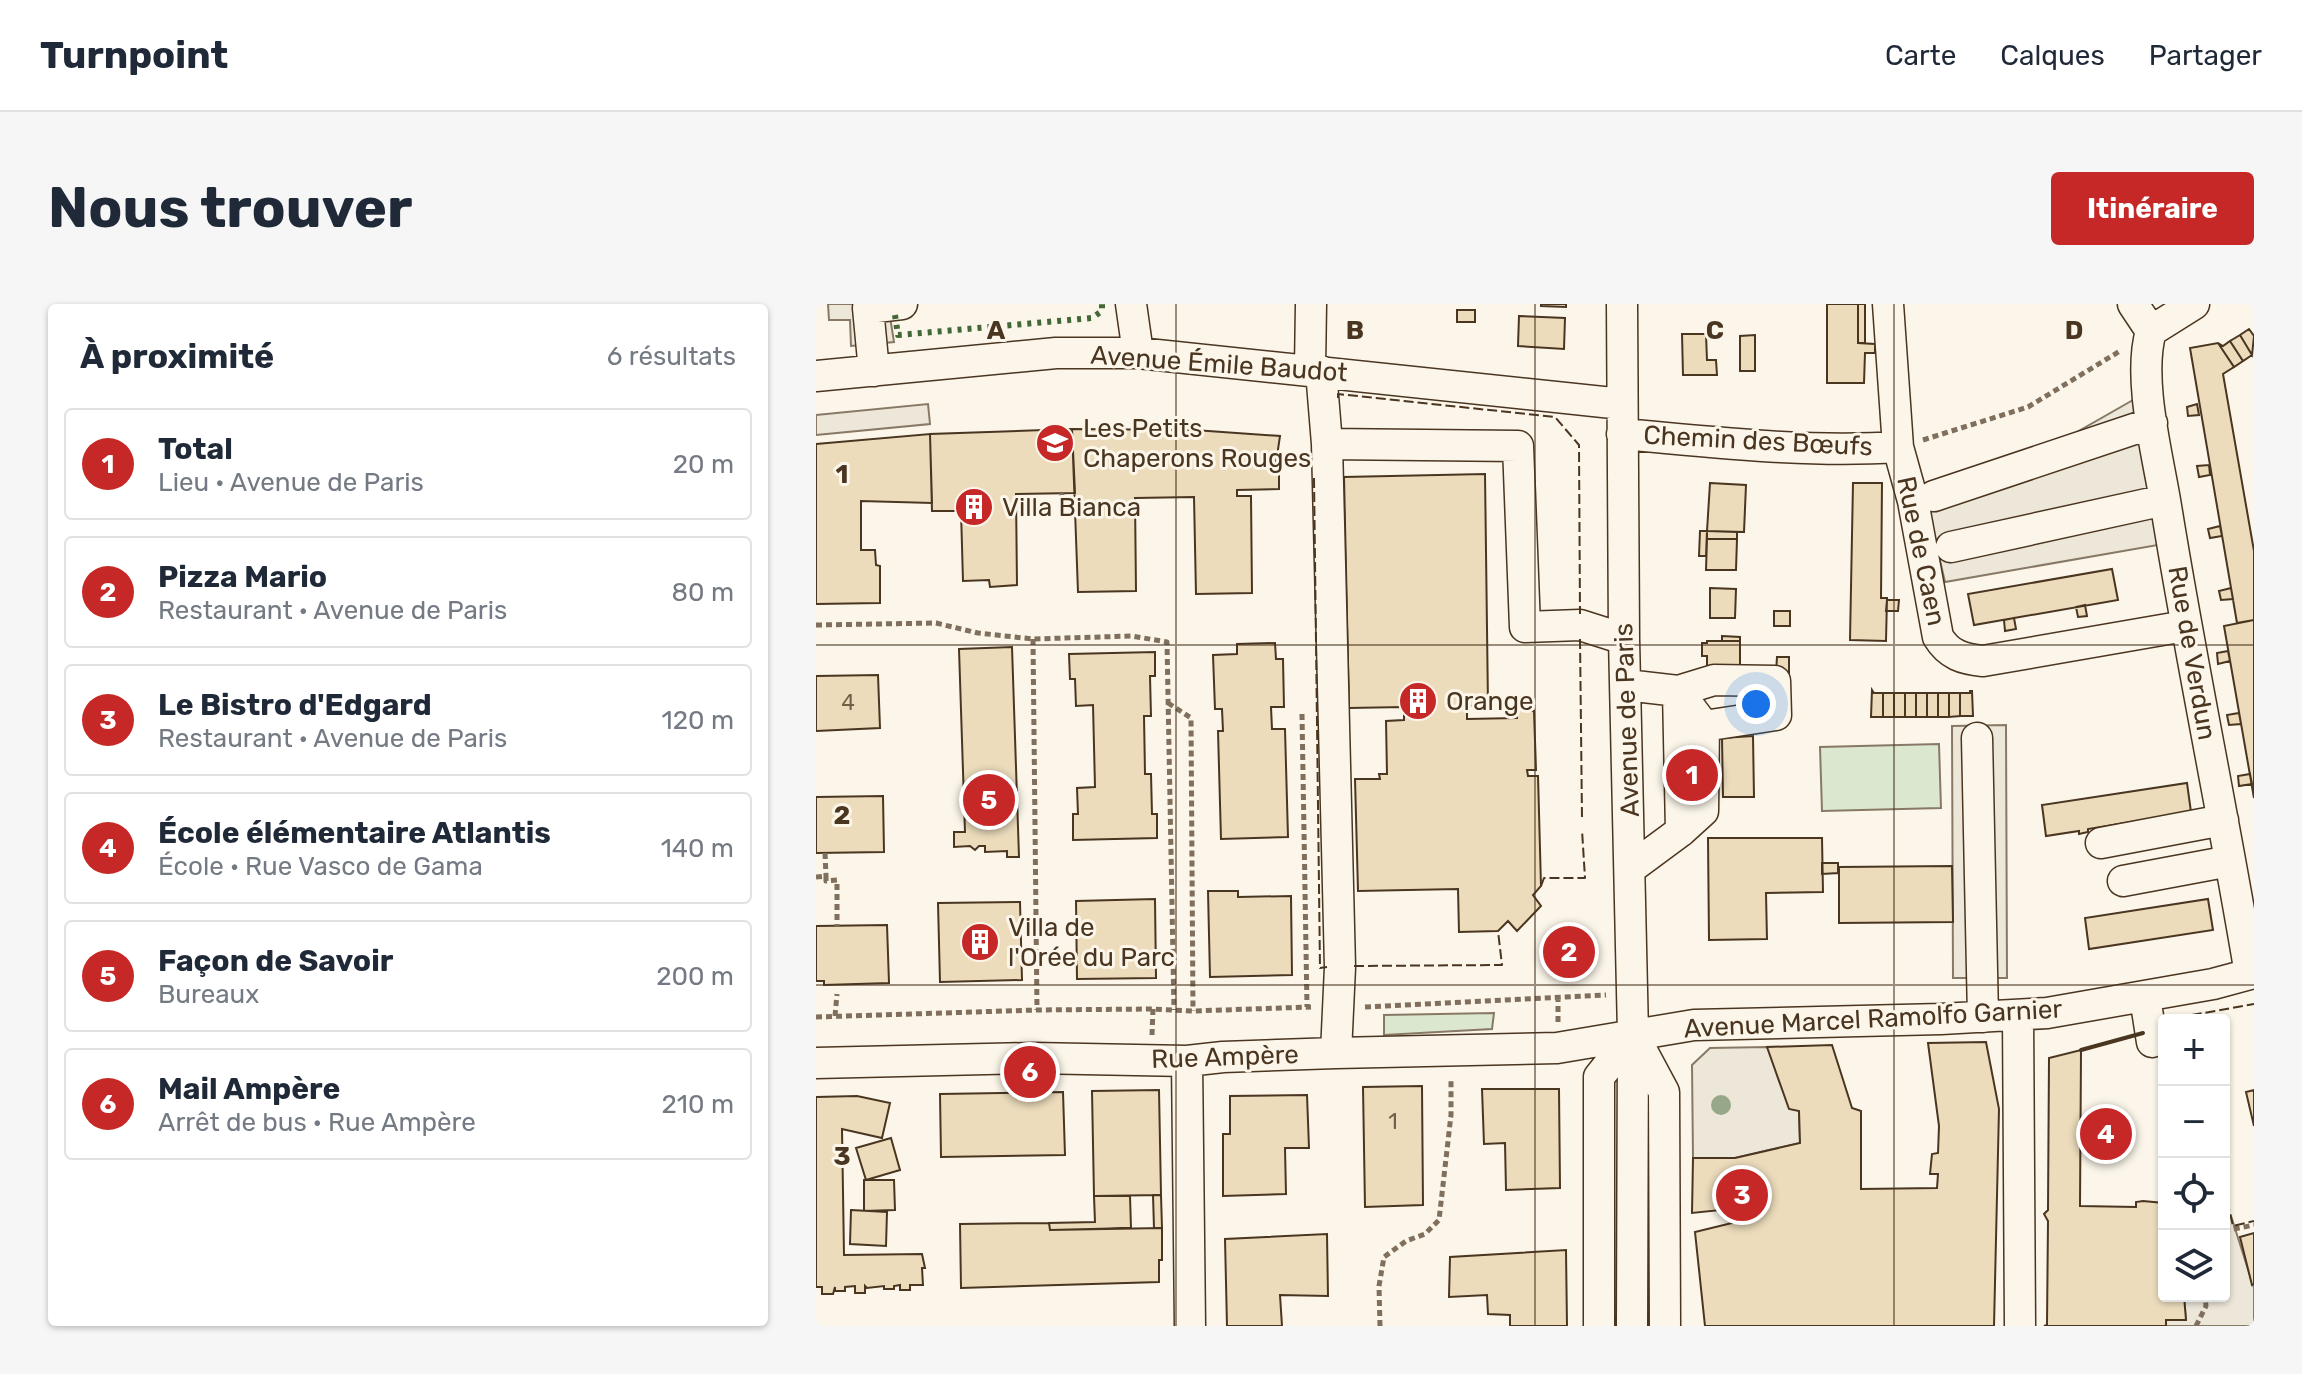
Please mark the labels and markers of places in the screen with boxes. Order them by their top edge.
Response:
place label: Les Petits Chaperons Rouges [1083,413,1311,474]
school or university icon: Les Petits Chaperons Rouges [1034,422,1076,464]
building icon: Villa Bianca [953,486,995,528]
place label: Villa Bianca [1002,492,1141,523]
building icon: Orange [1397,680,1439,722]
place label: Orange [1446,686,1533,717]
pin: 1 [1666,745,1718,805]
pin: 5 [963,770,1015,830]
place label: Villa de l'Orée du Parc [1008,912,1175,973]
building icon: Villa de l'Orée du Parc [959,921,1001,963]
pin: 2 [1543,922,1595,982]
pin: 6 [1004,1042,1056,1102]
pin: 4 [2080,1104,2132,1164]
pin: 3 [1716,1165,1768,1225]

